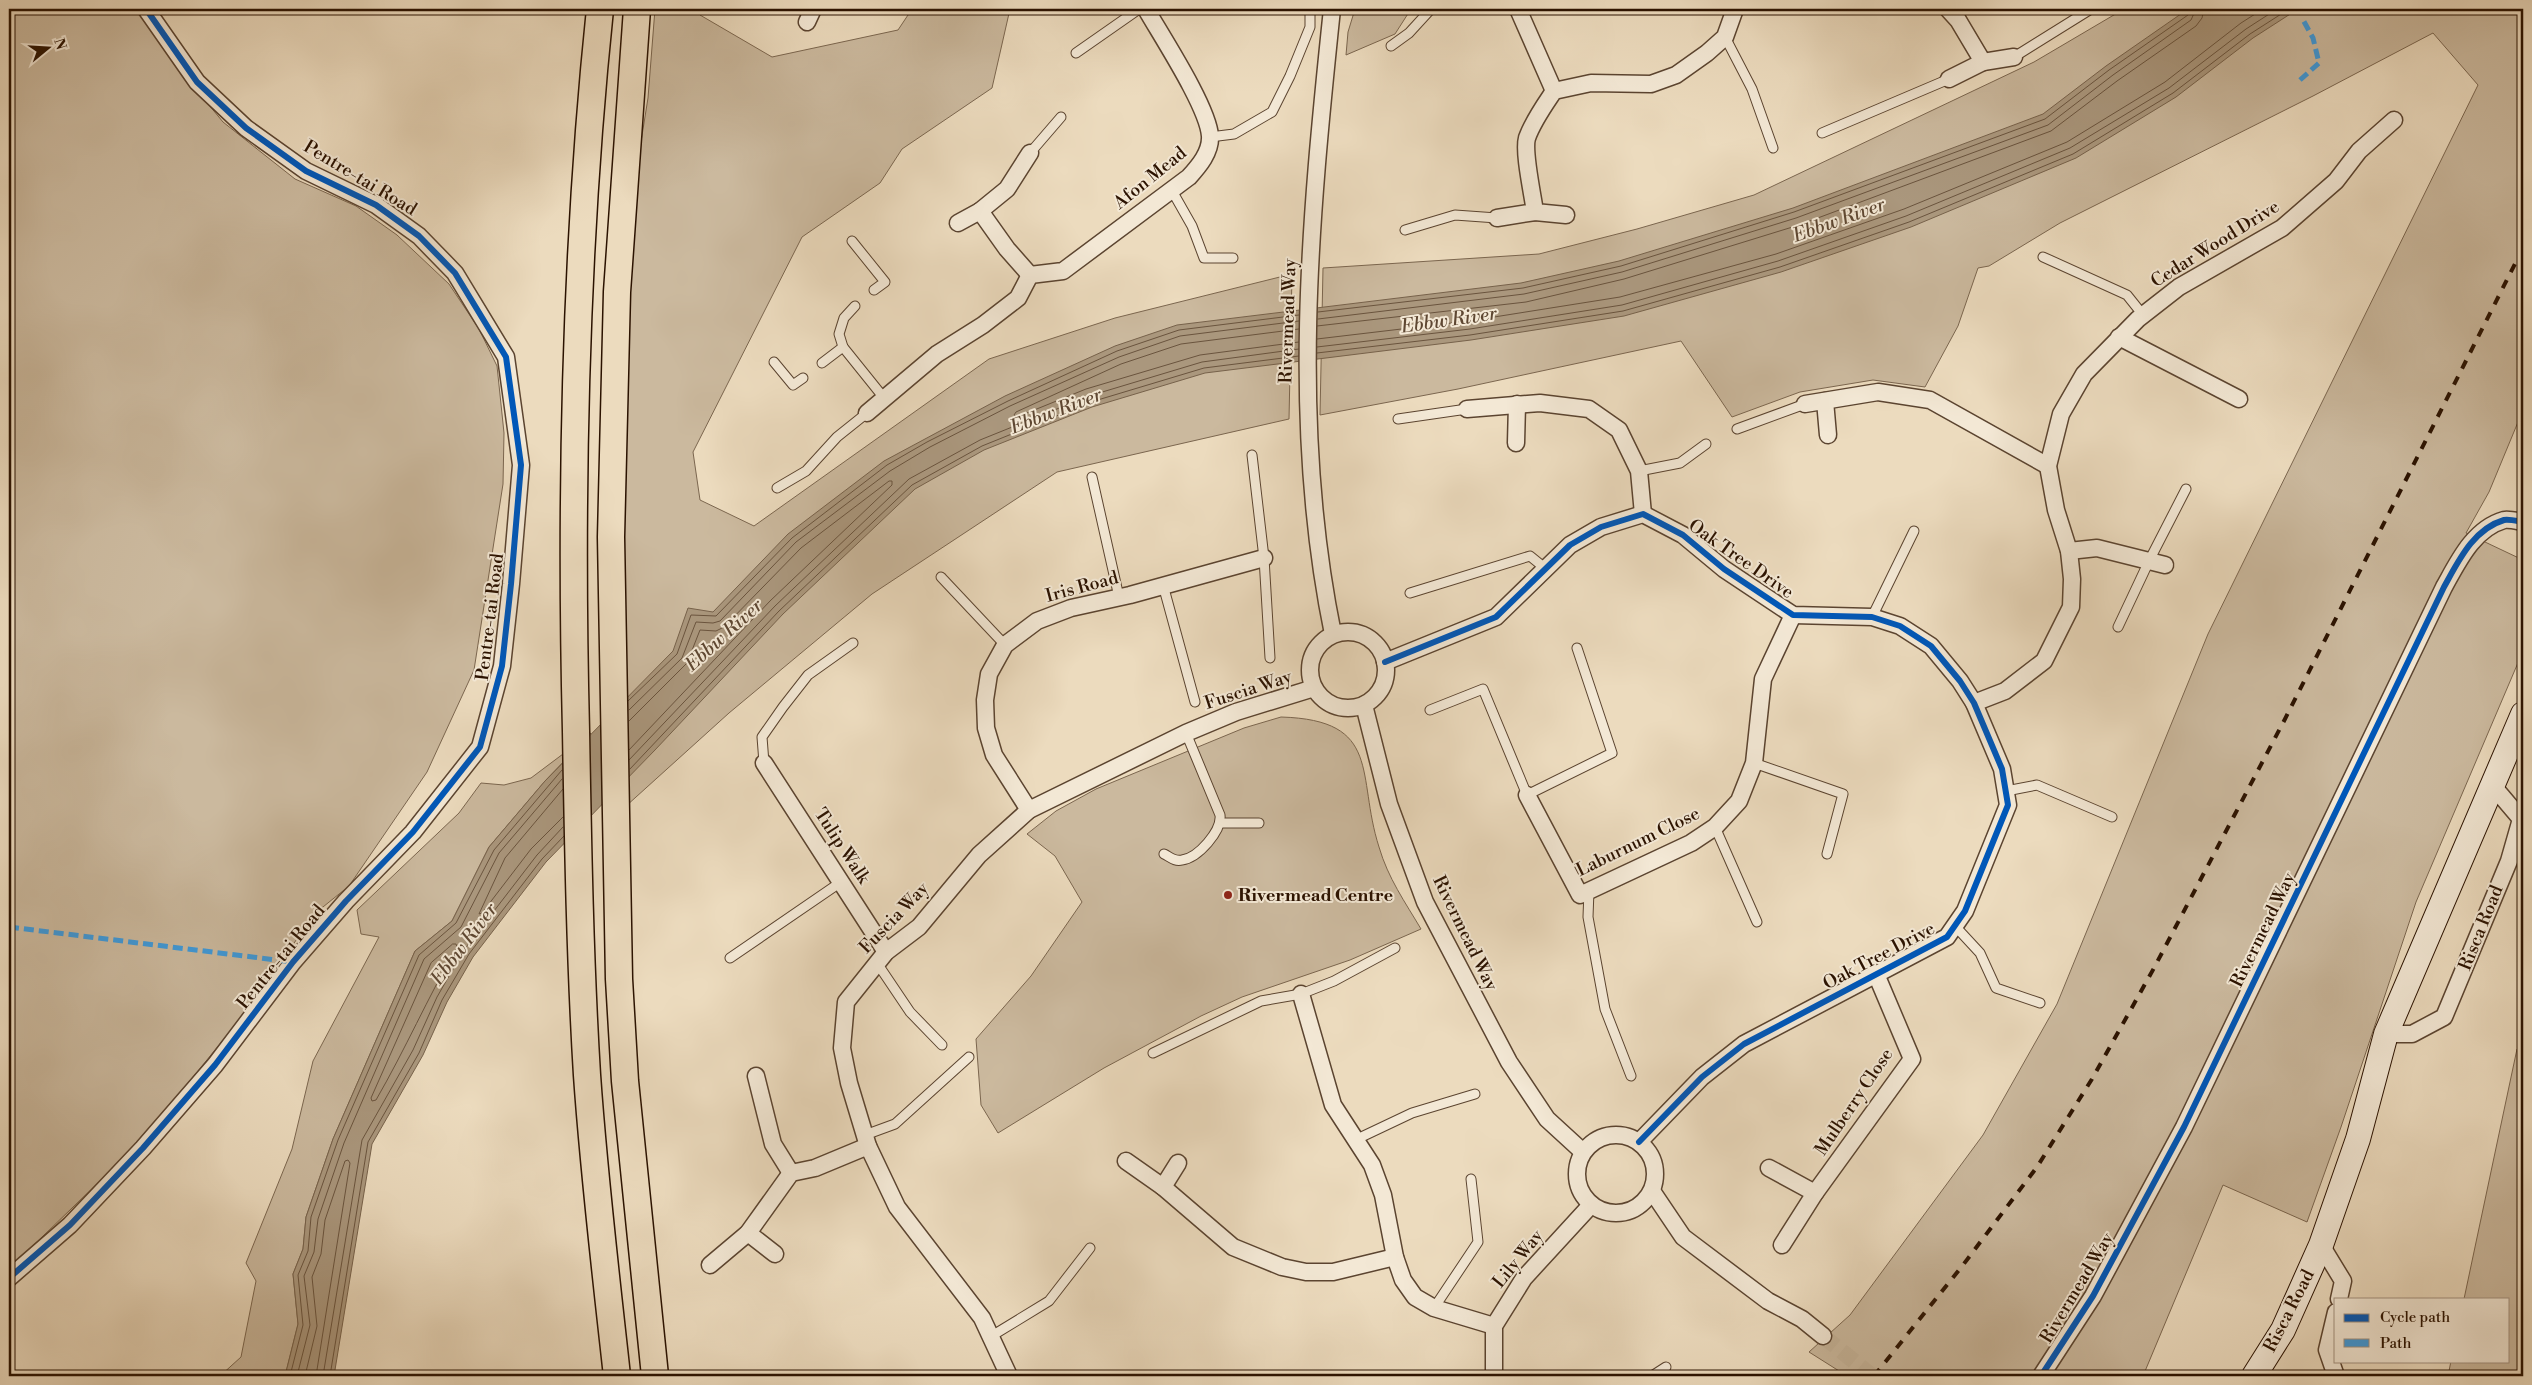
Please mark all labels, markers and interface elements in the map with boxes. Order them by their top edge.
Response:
north arrow [22,22,72,72]
text: N [49,36,70,52]
street label: Pentre-tai Road [299,135,422,221]
street label: Afon Mead [1108,141,1192,215]
water label: Ebbw River [1789,192,1889,248]
street label: Cedar Wood Drive [2146,195,2284,293]
street label: Rivermead Way [1274,258,1302,384]
water label: Ebbw River [1399,301,1499,339]
water label: Ebbw River [1006,382,1106,440]
street label: Oak Tree Drive [1684,514,1798,604]
street label: Pentre-tai Road [471,551,509,682]
street label: Iris Road [1043,566,1122,608]
water label: Ebbw River [679,593,769,677]
street label: Fuscia Way [1201,665,1295,715]
street label: Laburnum Close [1572,802,1704,882]
street label: Tulip Walk [809,804,876,890]
street label: Rivermead Way [2225,869,2301,991]
street label: Rivermead Way [1427,872,1503,994]
street label: Fuscia Way [854,877,934,959]
street label: Risca Road [2453,881,2509,974]
place label: Rivermead Centre [1238,884,1394,907]
marker: Rivermead Centre [1222,889,1234,901]
water label: Ebbw River [425,898,503,991]
street label: Pentre-tai Road [232,899,331,1014]
street label: Oak Tree Drive [1819,917,1939,995]
street label: Mulberry Close [1810,1044,1898,1160]
street label: Lily Way [1487,1225,1549,1293]
street label: Rivermead Way [2035,1228,2119,1348]
street label: Risca Road [2258,1265,2320,1356]
legend [2334,1298,2510,1362]
text: Cycle path [2380,1308,2450,1327]
text: Path [2380,1334,2412,1353]

